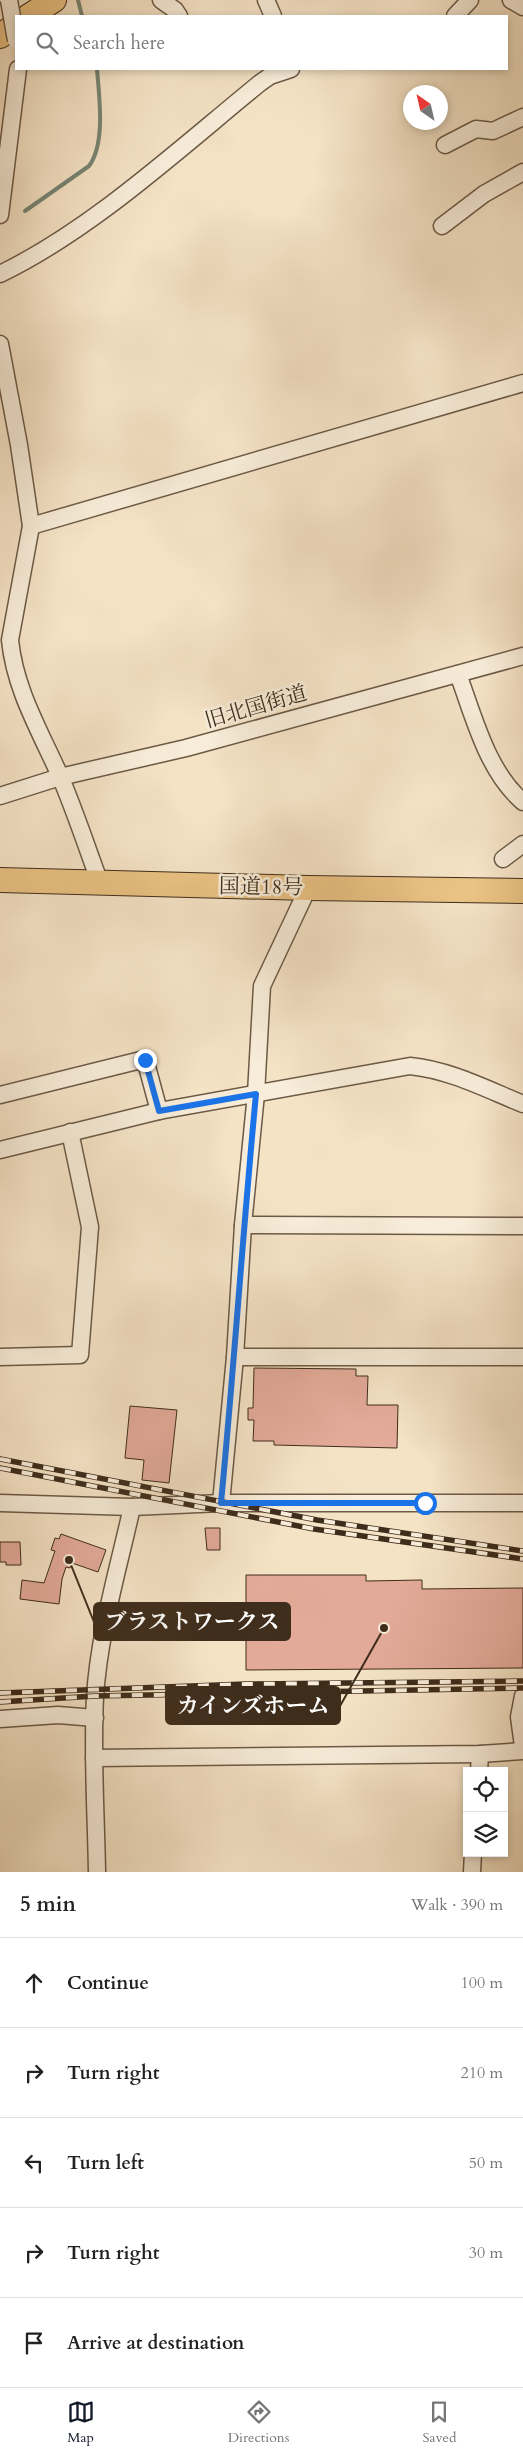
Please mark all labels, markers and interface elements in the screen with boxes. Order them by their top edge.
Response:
search box [15,15,508,70]
icon: search [33,29,61,57]
text: Search here [73,30,165,56]
north arrow [403,85,448,130]
street label: 旧北国街道 [202,679,310,735]
street label: 国道18号 [218,872,304,902]
route end [134,1049,157,1072]
route start [414,1492,437,1515]
callout: ブラストワークス [94,1603,290,1640]
text: ブラストワークス [104,1607,280,1637]
callout: カインズホーム [166,1687,340,1724]
text: カインズホーム [177,1691,329,1721]
map controls [463,1767,508,1857]
button: locate [463,1767,508,1812]
button: layers [463,1812,508,1857]
text: 5 min [20,1890,76,1919]
text: Walk · 390 m [411,1894,503,1916]
icon: ahead [20,1969,48,1997]
text: Continue [67,1970,149,1996]
text: 100 m [461,1972,503,1994]
icon: right [20,2059,48,2087]
text: Turn right [67,2060,159,2086]
text: 210 m [461,2062,503,2084]
icon: left [20,2149,48,2177]
text: Turn left [67,2150,144,2176]
text: 50 m [469,2152,503,2174]
icon: right [20,2239,48,2267]
text: Turn right [67,2240,159,2266]
text: 30 m [469,2242,503,2264]
icon: arrive [20,2329,48,2357]
text: Arrive at destination [67,2330,244,2356]
tab: Map [67,2398,95,2447]
tab: Directions [228,2398,289,2447]
tab: Saved [422,2398,456,2447]

